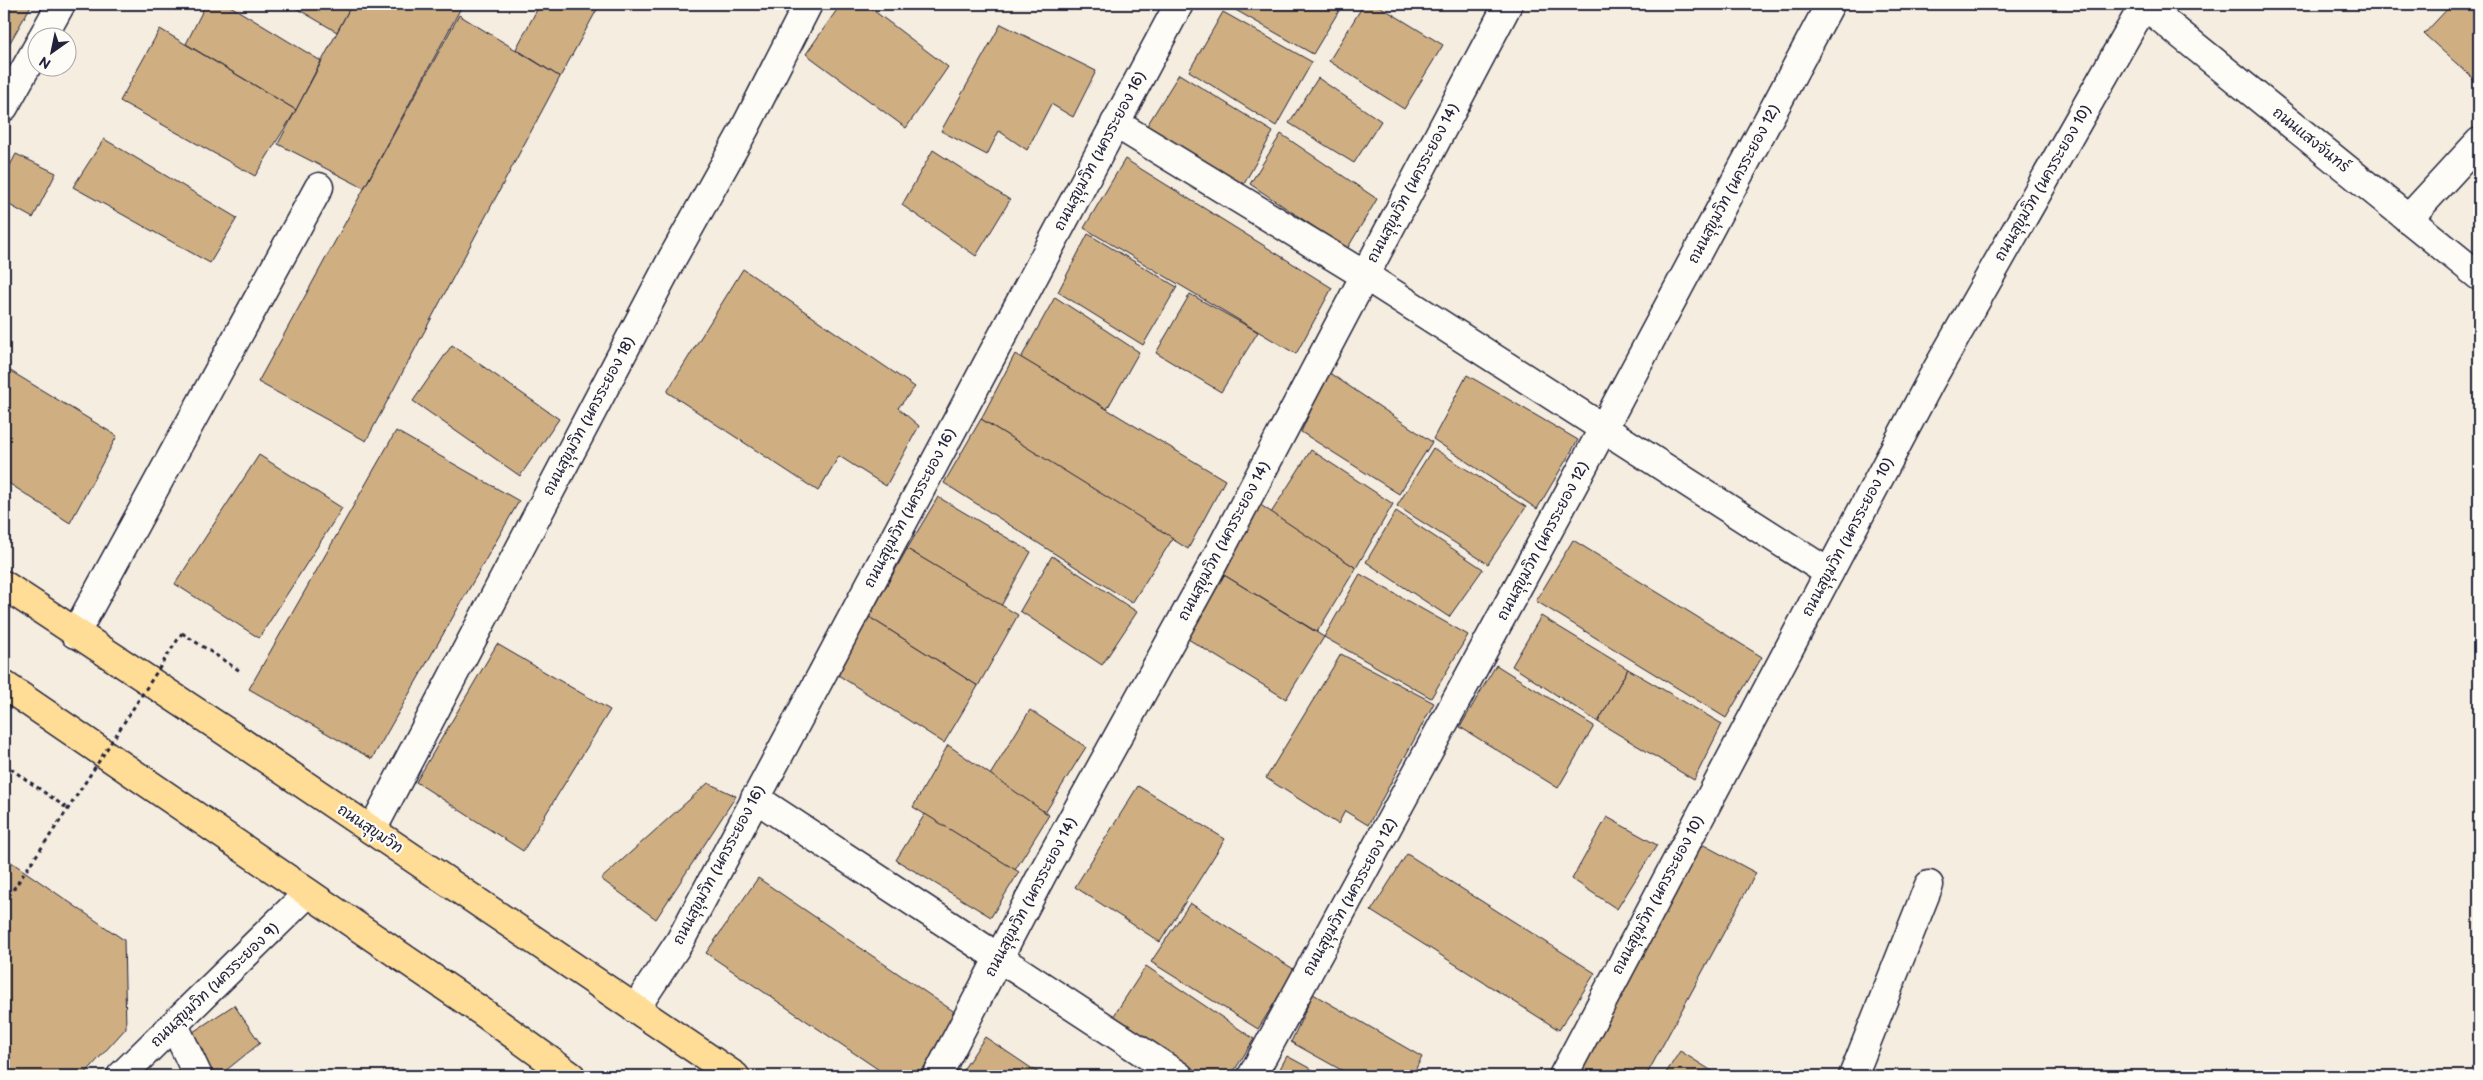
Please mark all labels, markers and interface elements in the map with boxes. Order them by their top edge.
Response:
north arrow [28,28,78,78]
text: N [36,52,54,72]
street label: ถนนสุขุมวิท (นครระยอง 16) [1050,68,1151,234]
street label: ถนนสุขุมวิท (นครระยอง 14) [1363,100,1464,266]
street label: ถนนสุขุมวิท (นครระยอง 12) [1684,101,1785,267]
street label: ถนนสุขุมวิท (นครระยอง 10) [1990,101,2096,265]
street label: ถนนแสงจันทร์ [2269,102,2354,177]
street label: ถนนสุขุมวิท (นครระยอง 18) [539,333,640,499]
street label: ถนนสุขุมวิท (นครระยอง 16) [860,425,961,591]
street label: ถนนสุขุมวิท (นครระยอง 10) [1798,454,1899,620]
street label: ถนนสุขุมวิท (นครระยอง 14) [1174,458,1275,624]
street label: ถนนสุขุมวิท (นครระยอง 12) [1493,458,1594,624]
street label: ถนนสุขุมวิท (นครระยอง 16) [669,782,770,948]
street label: ถนนสุขุมวิท [333,800,406,859]
street label: ถนนสุขุมวิท (นครระยอง 10) [1608,812,1709,978]
street label: ถนนสุขุมวิท (นครระยอง 14) [981,814,1082,980]
street label: ถนนสุขุมวิท (นครระยอง 12) [1299,815,1402,980]
street label: ถนนสุขุมวิท (นครระยอง 9) [147,919,284,1052]

